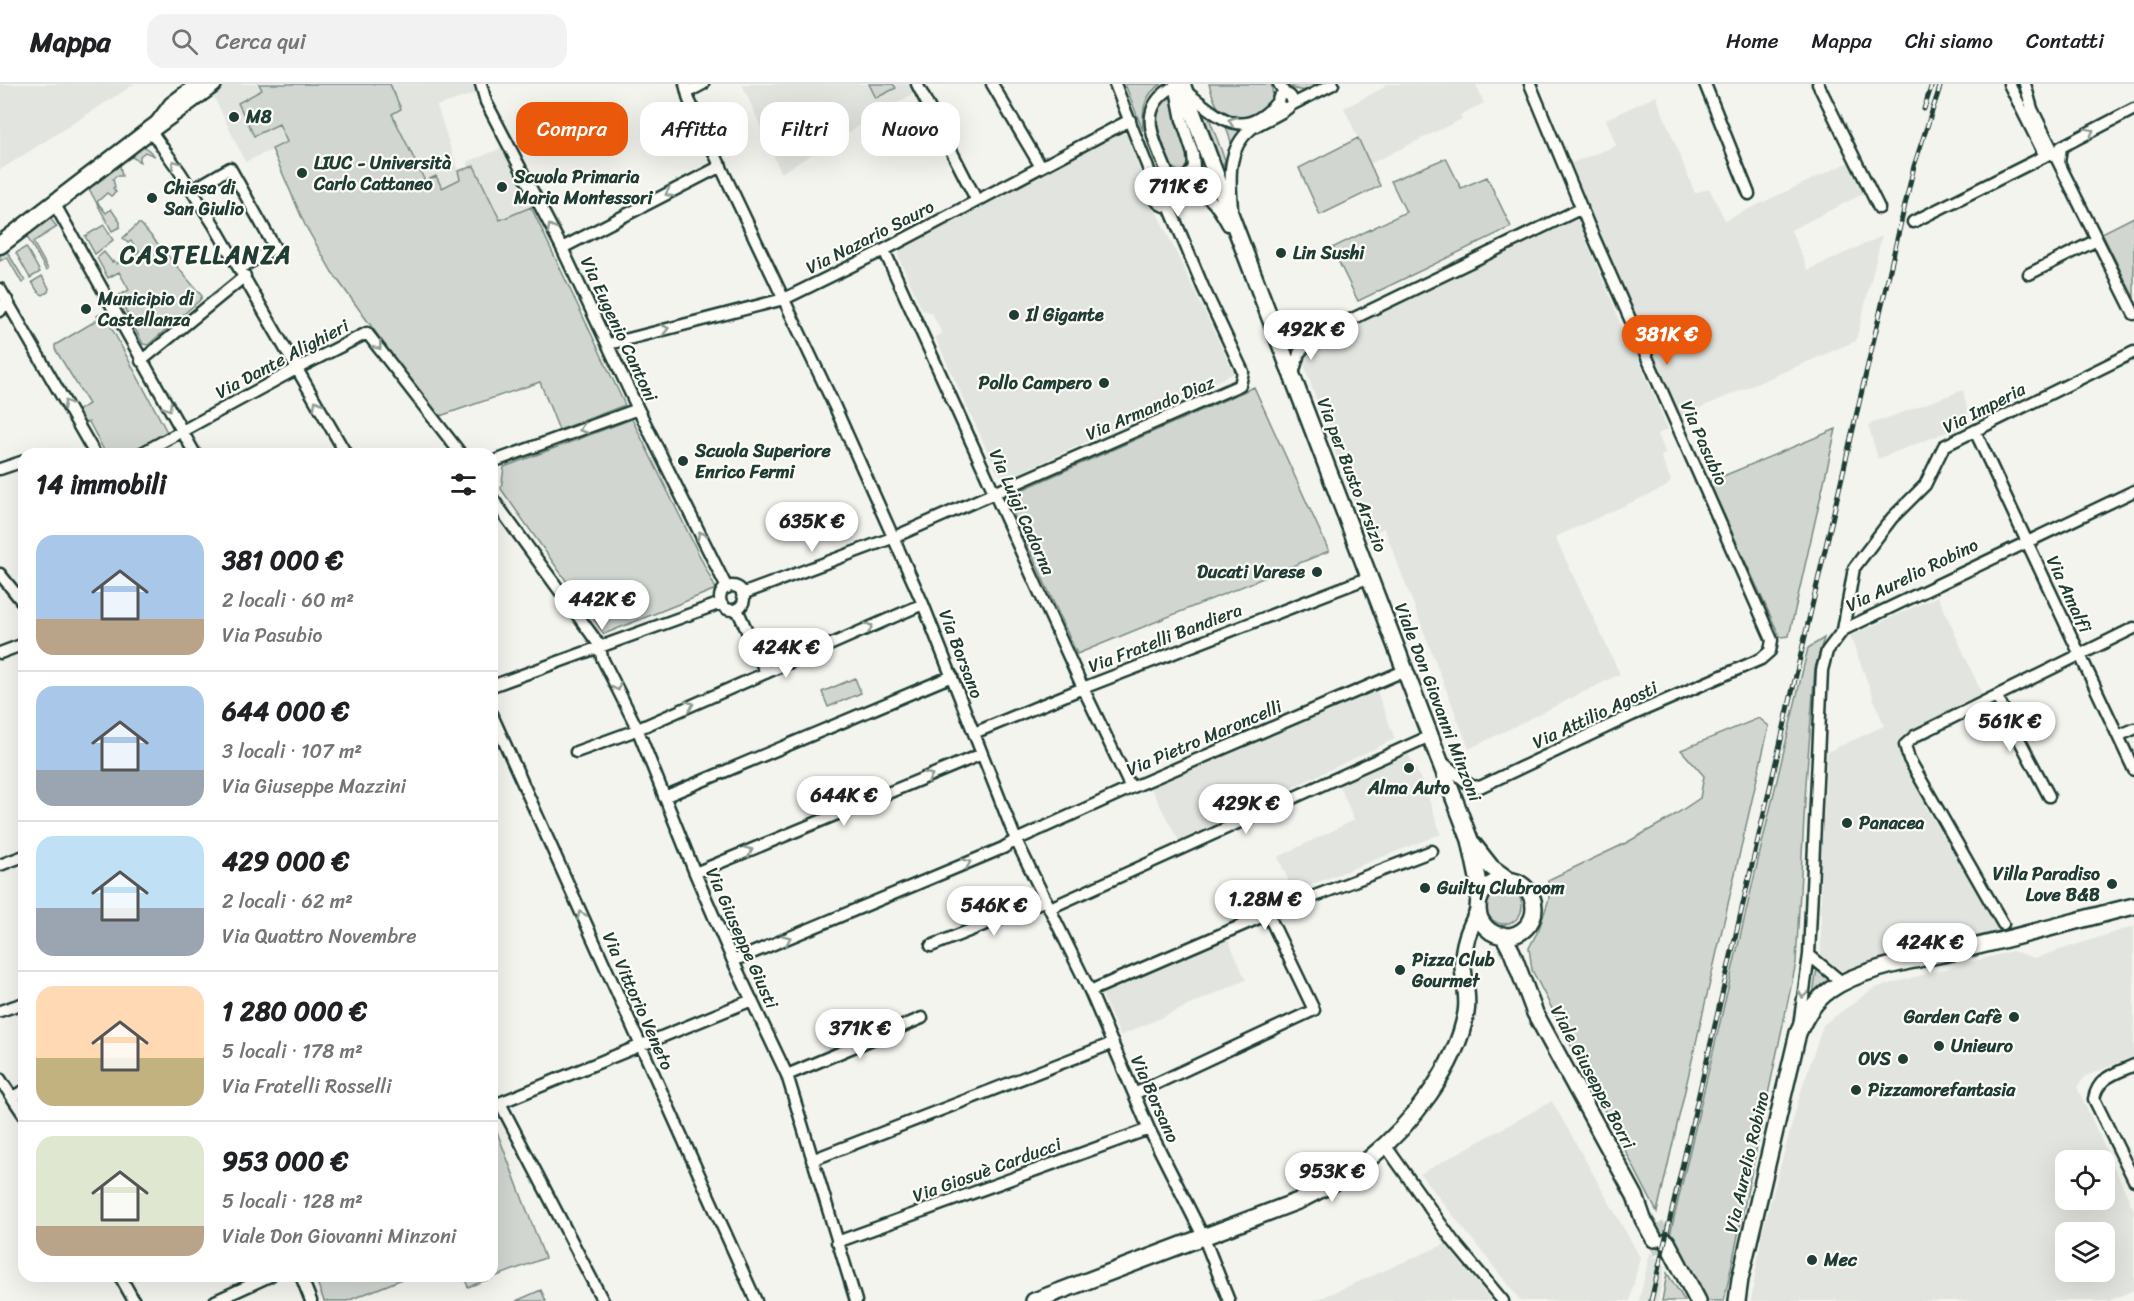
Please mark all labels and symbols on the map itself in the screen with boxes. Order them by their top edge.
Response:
place label: M8 [245,101,272,133]
marker: M8 [227,110,241,124]
one-way arrow [1227,116,1238,128]
one-way arrow [2084,127,2095,139]
place label: LIUC - Università Carlo Cattaneo [313,147,451,200]
one-way arrow [171,159,182,170]
place label: Scuola Primaria Maria Montessori [513,161,653,214]
marker: LIUC - Università Carlo Cattaneo [295,166,309,180]
pin: 711K € [1129,167,1227,218]
place label: Chiesa di San Giulio [163,172,245,225]
marker: Scuola Primaria Maria Montessori [495,180,509,194]
one-way arrow [665,186,675,197]
marker: Chiesa di San Giulio [145,191,159,205]
street label: Via Nazario Sauro [800,191,940,283]
one-way arrow [547,223,559,234]
district label: CASTELLANZA [119,234,292,276]
place label: Lin Sushi [1293,237,1365,269]
marker: Lin Sushi [1274,246,1288,260]
street label: Via Eugenio Cantoni [571,251,667,408]
place label: Municipio di Castellanza [97,283,195,336]
place label: Il Gigante [1025,299,1104,331]
marker: Municipio di Castellanza [79,302,93,316]
marker: Il Gigante [1007,308,1021,322]
street label: Via Dante Alighieri [209,310,356,408]
pin: 492K € [1262,310,1360,361]
pin: 381K € [1618,315,1716,366]
one-way arrow [660,324,670,337]
one-way arrow [370,340,381,351]
street label: Via Armando Diaz [1080,366,1220,450]
place label: Pollo Campero [978,367,1093,399]
street label: Via Imperia [1937,373,2032,443]
marker: Pollo Campero [1097,376,1111,390]
street label: Via per Busto Arsizio [1308,393,1396,557]
street label: Via Pasubio [1671,395,1737,491]
one-way arrow [62,399,74,410]
one-way arrow [313,399,325,410]
one-way arrow [161,401,172,412]
one-way arrow [578,421,589,434]
place label: Scuola Superiore Enrico Fermi [694,435,832,488]
street label: Via Luigi Cadorna [980,444,1065,581]
marker: Scuola Superiore Enrico Fermi [676,454,690,468]
pin: 635K € [763,502,861,553]
street label: Via Aurelio Robino [1840,529,1984,621]
one-way arrow [696,531,708,542]
street label: Via Amalfi [2037,550,2101,639]
place label: Ducati Varese [1197,556,1305,588]
marker: Ducati Varese [1310,565,1324,579]
pin: 442K € [553,580,651,631]
street label: Via Fratelli Bandiera [1083,594,1247,682]
street label: Viale Don Giovanni Minzoni [1385,598,1491,807]
street label: Via Borsano [929,605,993,703]
one-way arrow [863,623,874,635]
pin: 424K € [737,628,835,679]
street label: Via Attilio Agosti [1527,672,1664,758]
one-way arrow [610,681,621,692]
street label: Via Pietro Maroncelli [1121,690,1288,785]
one-way arrow [684,700,695,712]
pin: 561K € [1961,702,2059,753]
marker: Alma Auto [1402,761,1416,775]
one-way arrow [922,771,933,783]
place label: Alma Auto [1367,772,1450,804]
pin: 644K € [795,776,893,827]
pin: 429K € [1197,784,1295,835]
place label: Panacea [1859,807,1924,839]
marker: Panacea [1840,816,1854,830]
one-way arrow [742,846,753,858]
one-way arrow [960,858,971,870]
place label: Villa Paradiso Love B&B [1993,858,2100,911]
street label: Via Giuseppe Giusti [696,862,788,1015]
place label: Guilty Clubroom [1436,872,1565,904]
marker: Villa Paradiso Love B&B [2105,877,2119,891]
pin: 1.28M € [1210,880,1320,931]
marker: Guilty Clubroom [1418,881,1432,895]
pin: 546K € [945,886,1043,937]
one-way arrow [577,911,589,922]
pin: 424K € [1881,923,1979,974]
street label: Via Vittorio Veneto [593,927,683,1075]
one-way arrow [780,934,791,946]
place label: Pizza Club Gourmet [1411,944,1495,997]
marker: Pizza Club Gourmet [1393,963,1407,977]
one-way arrow [1798,989,1810,998]
street label: Viale Giuseppe Borri [1542,999,1645,1156]
place label: Garden Cafè [1903,1001,2003,1033]
pin: 371K € [811,1009,909,1060]
marker: Garden Cafè [2007,1010,2021,1024]
place label: Unieuro [1951,1030,2014,1062]
marker: Unieuro [1932,1039,1946,1053]
place label: OVS [1858,1043,1892,1075]
street label: Via Borsano [1121,1050,1189,1148]
marker: OVS [1896,1052,1910,1066]
place label: Pizzamorefantasia [1868,1074,2016,1106]
marker: Pizzamorefantasia [1849,1083,1863,1097]
street label: Via Aurelio Robino [1715,1088,1779,1236]
street label: Via Giosuè Carducci [908,1128,1067,1212]
pin: 953K € [1283,1152,1381,1203]
place label: Mec [1823,1244,1858,1276]
marker: Mec [1805,1253,1819,1267]

